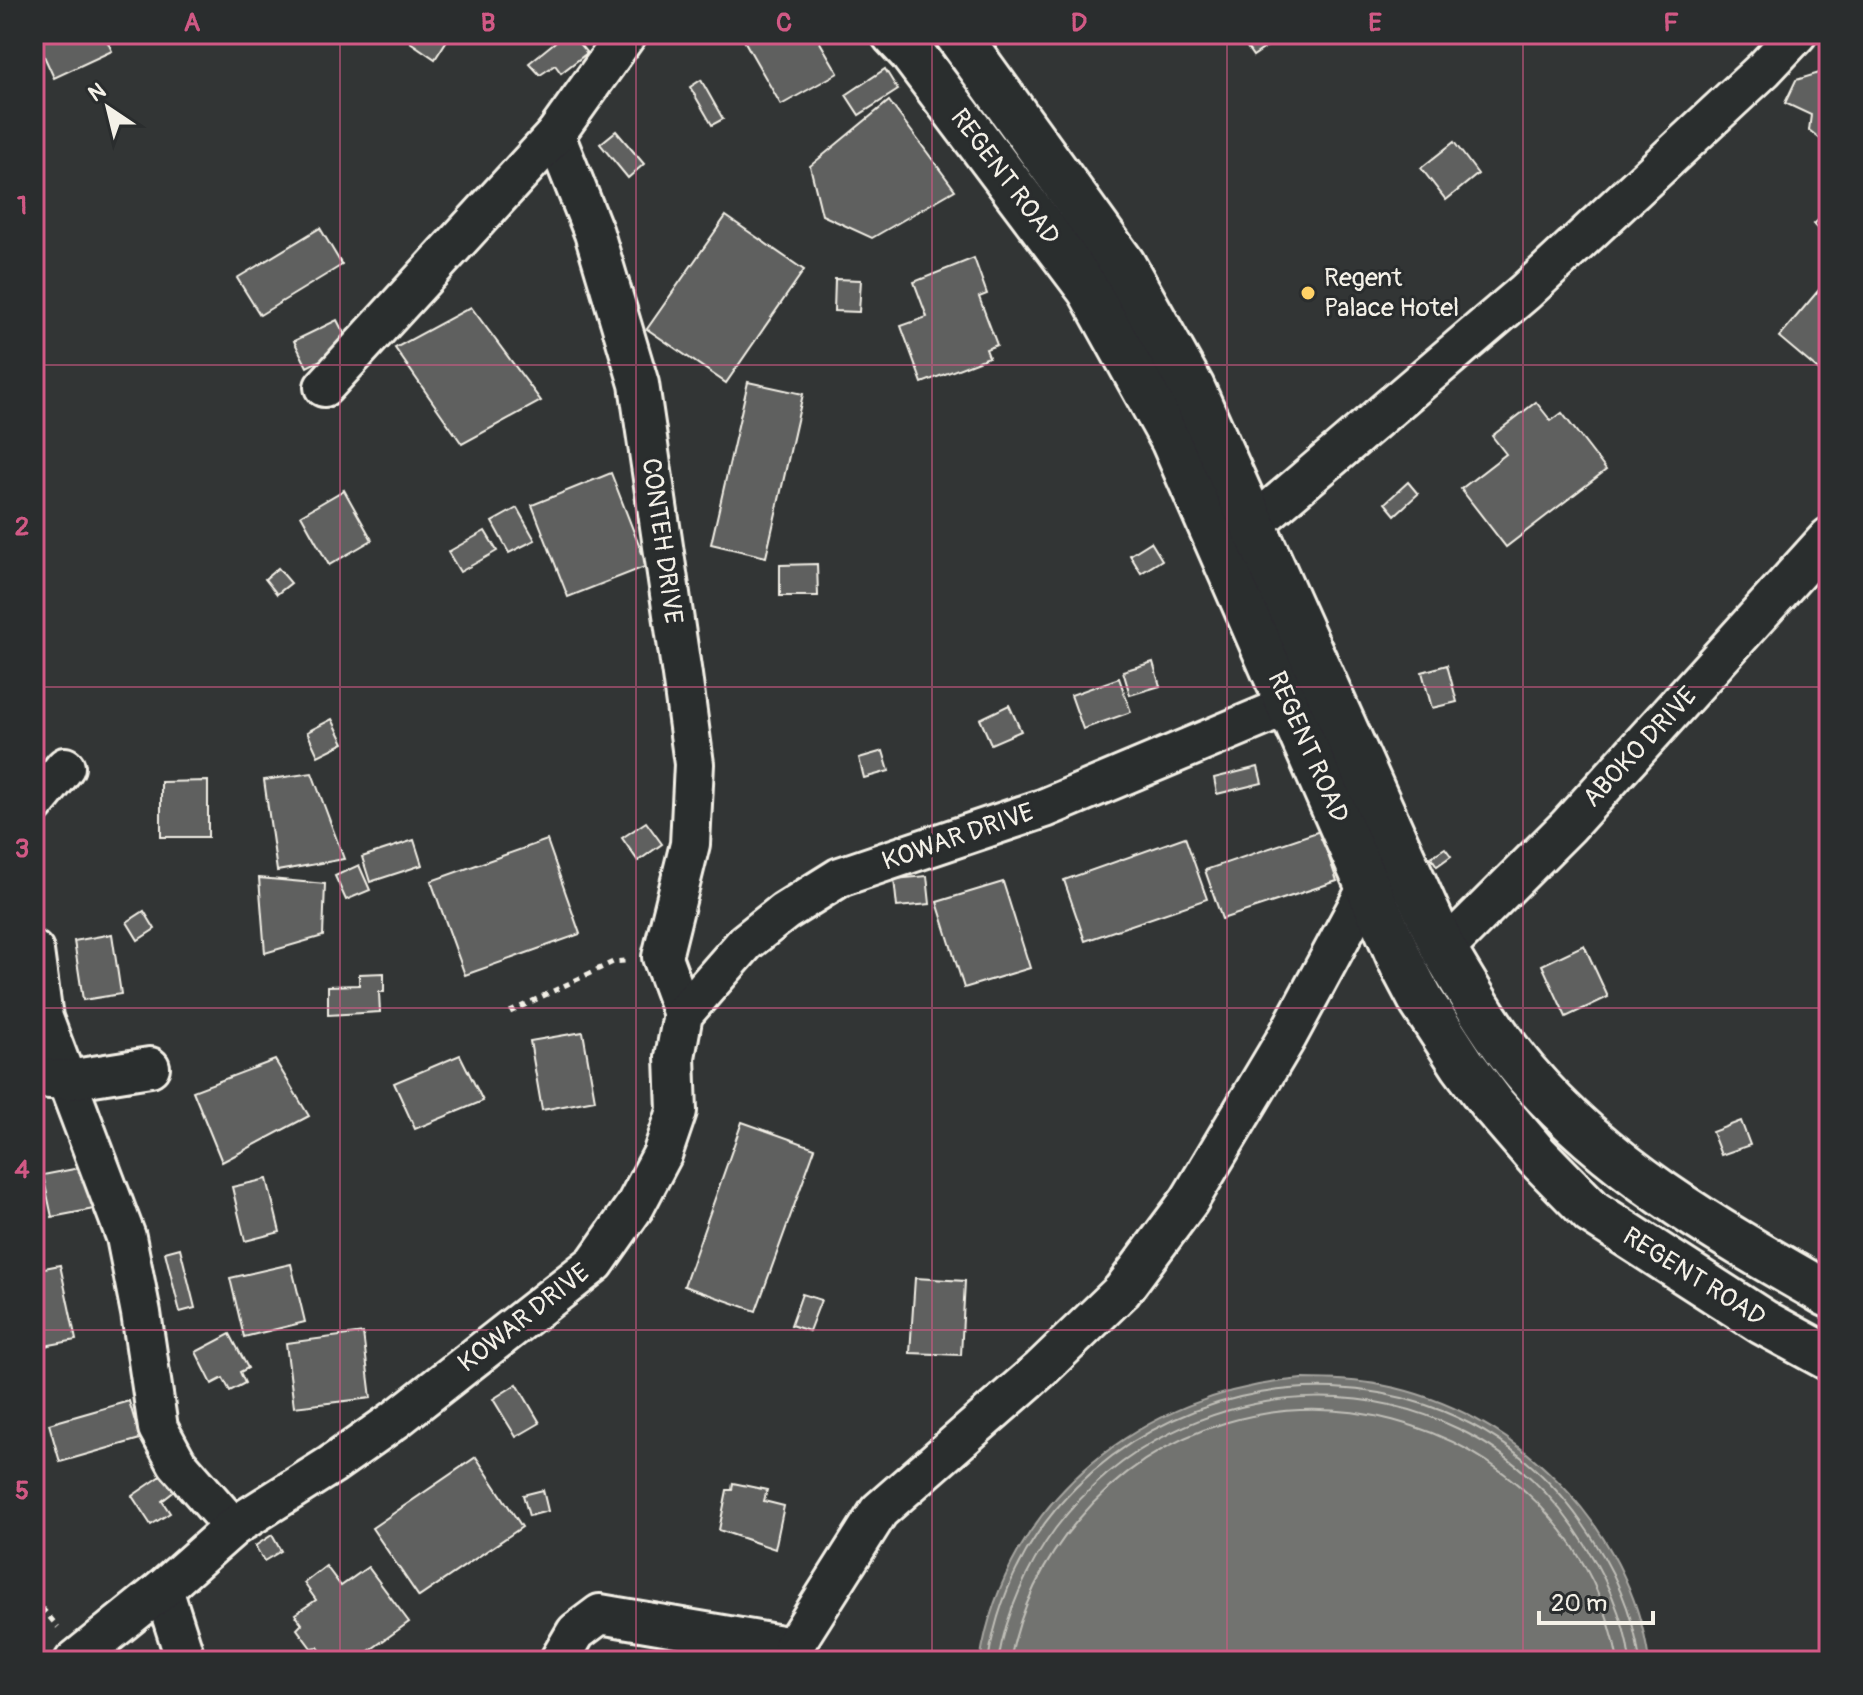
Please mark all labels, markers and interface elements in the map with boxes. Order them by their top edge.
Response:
text: A [184,7,201,39]
text: B [481,7,495,39]
text: C [776,7,792,39]
text: D [1071,7,1087,39]
text: E [1368,7,1382,39]
text: F [1663,7,1679,39]
north arrow [68,68,148,148]
text: N [83,77,111,108]
street label: REGENT ROAD [943,103,1067,251]
text: 1 [17,190,27,222]
place label: Regent Palace Hotel [1324,262,1459,324]
marker: Regent Palace Hotel [1299,284,1317,302]
street label: CONTEH DRIVE [635,456,689,626]
text: 2 [15,511,29,543]
street label: REGENT ROAD [1260,666,1356,828]
street label: ABOKO DRIVE [1576,680,1704,814]
street label: KOWAR DRIVE [878,796,1038,878]
text: 3 [15,833,29,865]
text: 4 [14,1154,30,1186]
street label: REGENT ROAD [1617,1220,1771,1334]
street label: KOWAR DRIVE [452,1257,596,1379]
text: 5 [15,1475,29,1507]
scale bar [1539,1575,1653,1625]
text: 20 m [1551,1589,1607,1618]

